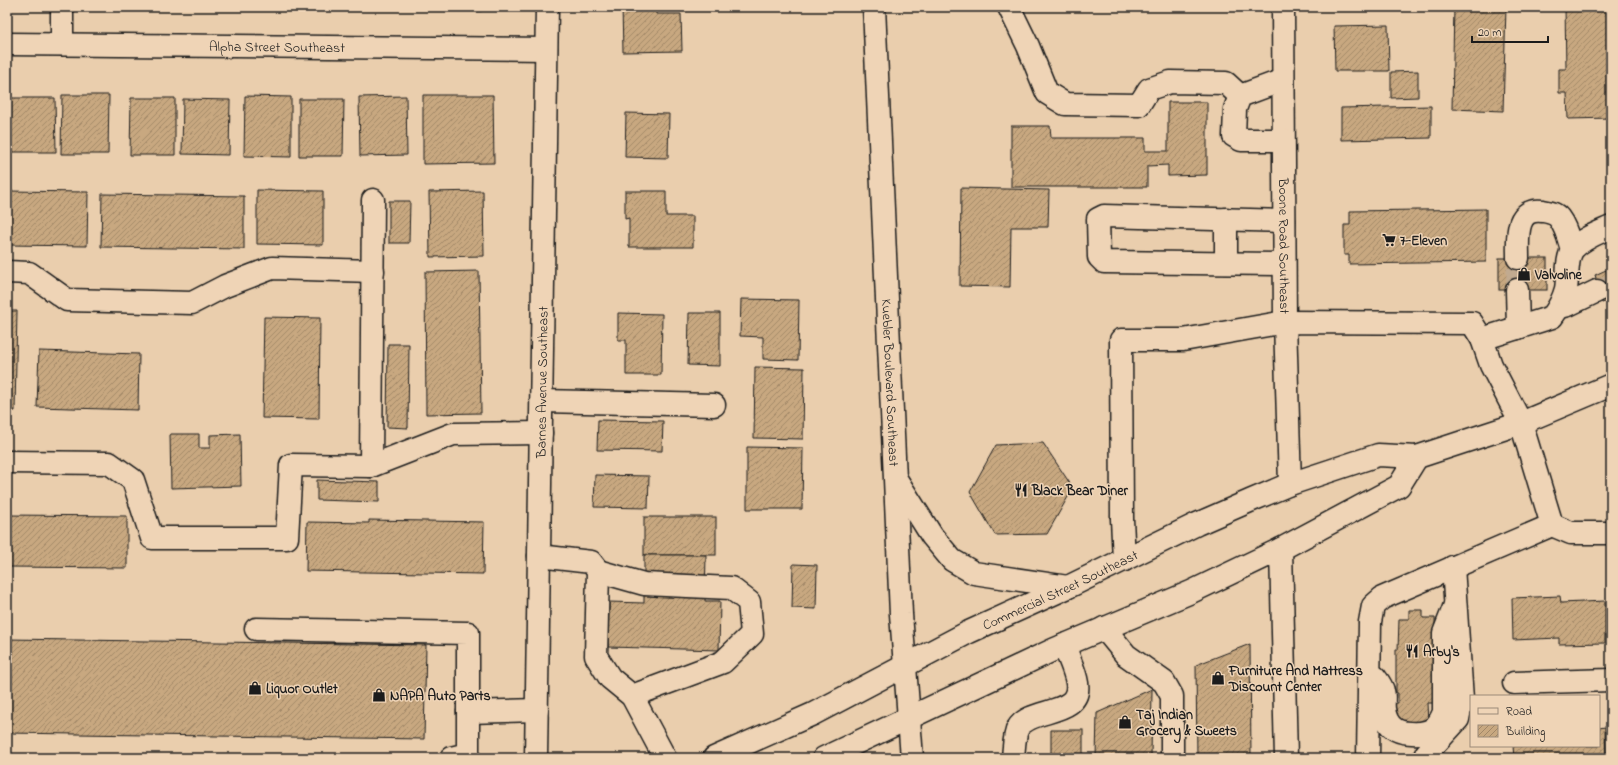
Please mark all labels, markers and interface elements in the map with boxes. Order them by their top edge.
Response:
scale bar [1472,18,1548,44]
text: 20 m [1478,24,1501,42]
street label: Alpha Street Southeast [209,37,345,59]
street label: Boone Road Southeast [1272,177,1294,314]
place label: 7-Eleven [1400,231,1447,252]
supermarket icon: 7-Eleven [1381,232,1397,248]
place label: Valvoline [1534,265,1583,286]
shop icon: Valvoline [1516,266,1532,282]
street label: Kuebler Boulevard Southeast [875,298,903,467]
street label: Barnes Avenue Southeast [531,306,555,459]
place label: Black Bear Diner [1031,481,1128,502]
restaurant icon: Black Bear Diner [1013,482,1029,498]
street label: Commercial Street Southeast [979,545,1142,636]
place label: Arby's [1423,642,1460,665]
restaurant icon: Arby's [1404,643,1420,659]
place label: Furniture And Mattress Discount Center [1228,661,1363,698]
shop icon: Furniture And Mattress Discount Center [1210,670,1226,686]
place label: Liquor Outlet [266,679,338,700]
shop icon: Liquor Outlet [247,680,263,696]
place label: NAPA Auto Parts [390,686,491,707]
shop icon: NAPA Auto Parts [371,687,387,703]
legend [1470,695,1600,747]
text: Road [1506,703,1532,721]
place label: Taj Indian Grocery & Sweets [1136,705,1237,744]
shop icon: Taj Indian Grocery & Sweets [1117,714,1133,730]
text: Building [1505,723,1545,742]

